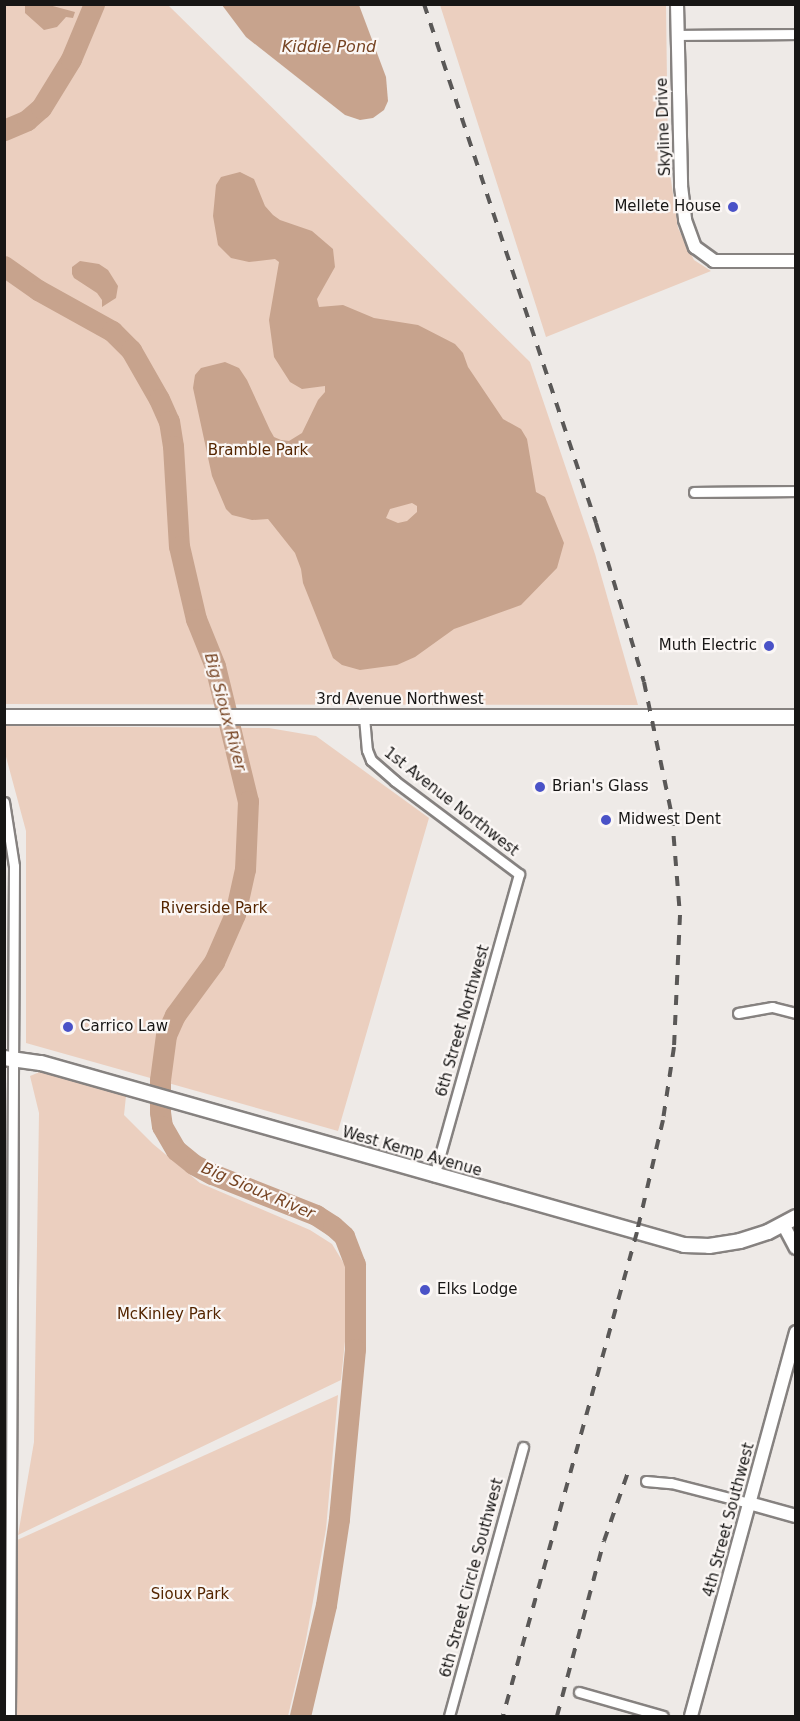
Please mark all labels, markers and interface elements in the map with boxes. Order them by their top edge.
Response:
water label: Kiddie Pond [282,37,376,57]
street label: Skyline Drive [653,78,675,176]
place label: Mellete House [614,198,721,216]
marker: Mellete House [726,200,740,214]
park label: Bramble Park [208,442,308,460]
place label: Muth Electric [659,637,757,655]
marker: Muth Electric [762,639,776,653]
water label: Big Sioux River [200,651,250,773]
street label: 3rd Avenue Northwest [316,691,484,709]
street label: 1st Avenue Northwest [380,744,522,860]
place label: Brian's Glass [552,778,649,796]
marker: Brian's Glass [533,780,547,794]
place label: Midwest Dent [618,811,721,829]
marker: Midwest Dent [599,813,613,827]
park label: Riverside Park [161,900,267,918]
street label: 6th Street Northwest [433,943,493,1099]
place label: Carrico Law [80,1018,168,1036]
marker: Carrico Law [61,1020,75,1034]
street label: West Kemp Avenue [340,1123,484,1181]
water label: Big Sioux River [198,1158,318,1224]
place label: Elks Lodge [437,1281,517,1299]
marker: Elks Lodge [418,1283,432,1297]
park label: McKinley Park [117,1306,221,1324]
street label: 4th Street Southwest [700,1441,758,1599]
street label: 6th Street Circle Southwest [437,1476,507,1680]
park label: Sioux Park [151,1586,229,1604]

